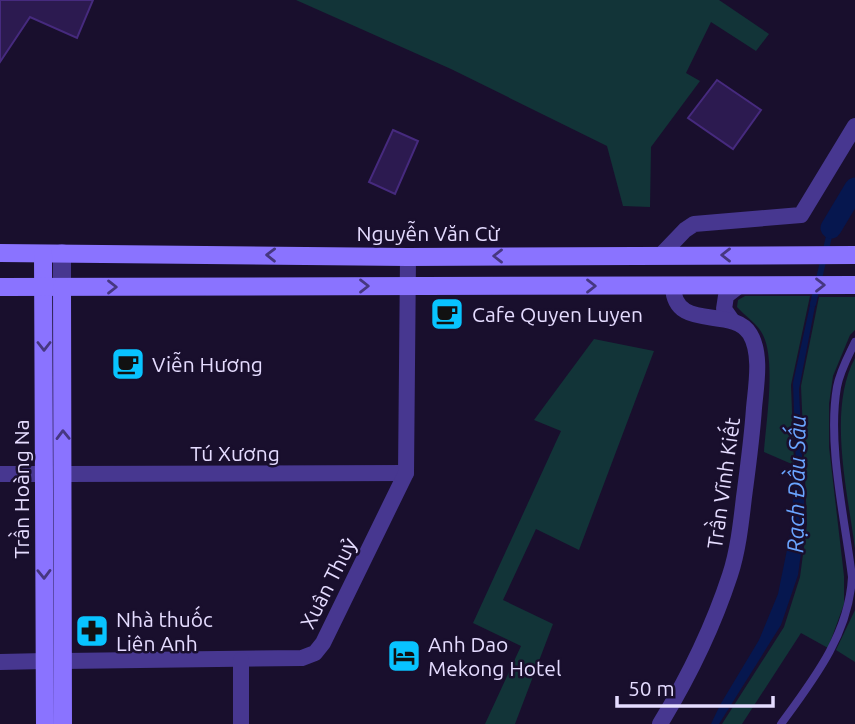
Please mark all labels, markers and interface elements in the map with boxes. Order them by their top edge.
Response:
street label: Nguyễn Văn Cừ [356,220,500,245]
one-way arrow [265,247,276,263]
one-way arrow [720,247,731,263]
one-way arrow [493,248,503,264]
one-way arrow [815,277,826,293]
one-way arrow [359,278,370,294]
one-way arrow [587,278,597,294]
one-way arrow [107,279,118,295]
cafe icon: Cafe Quyen Luyen [428,295,466,333]
place label: Cafe Quyen Luyen [472,302,643,326]
one-way arrow [36,342,52,352]
cafe icon: Viễn Hương [109,345,147,383]
place label: Viễn Hương [152,351,263,376]
street label: Trần Vĩnh Kiết [700,415,744,550]
water label: Rạch Đầu Sấu [780,415,810,553]
street label: Trần Hoàng Na [7,420,33,558]
one-way arrow [56,430,71,441]
street label: Tú Xương [190,441,280,465]
street label: Xuân Thuỷ [295,533,361,632]
one-way arrow [37,569,52,580]
place label: Nhà thuốc Liên Anh [116,605,213,655]
pharmacy icon: Nhà thuốc Liên Anh [73,612,111,650]
place label: Anh Dao Mekong Hotel [428,632,561,680]
hotel icon: Anh Dao Mekong Hotel [385,637,423,675]
scale bar [617,664,773,708]
text: 50 m [628,676,675,700]

